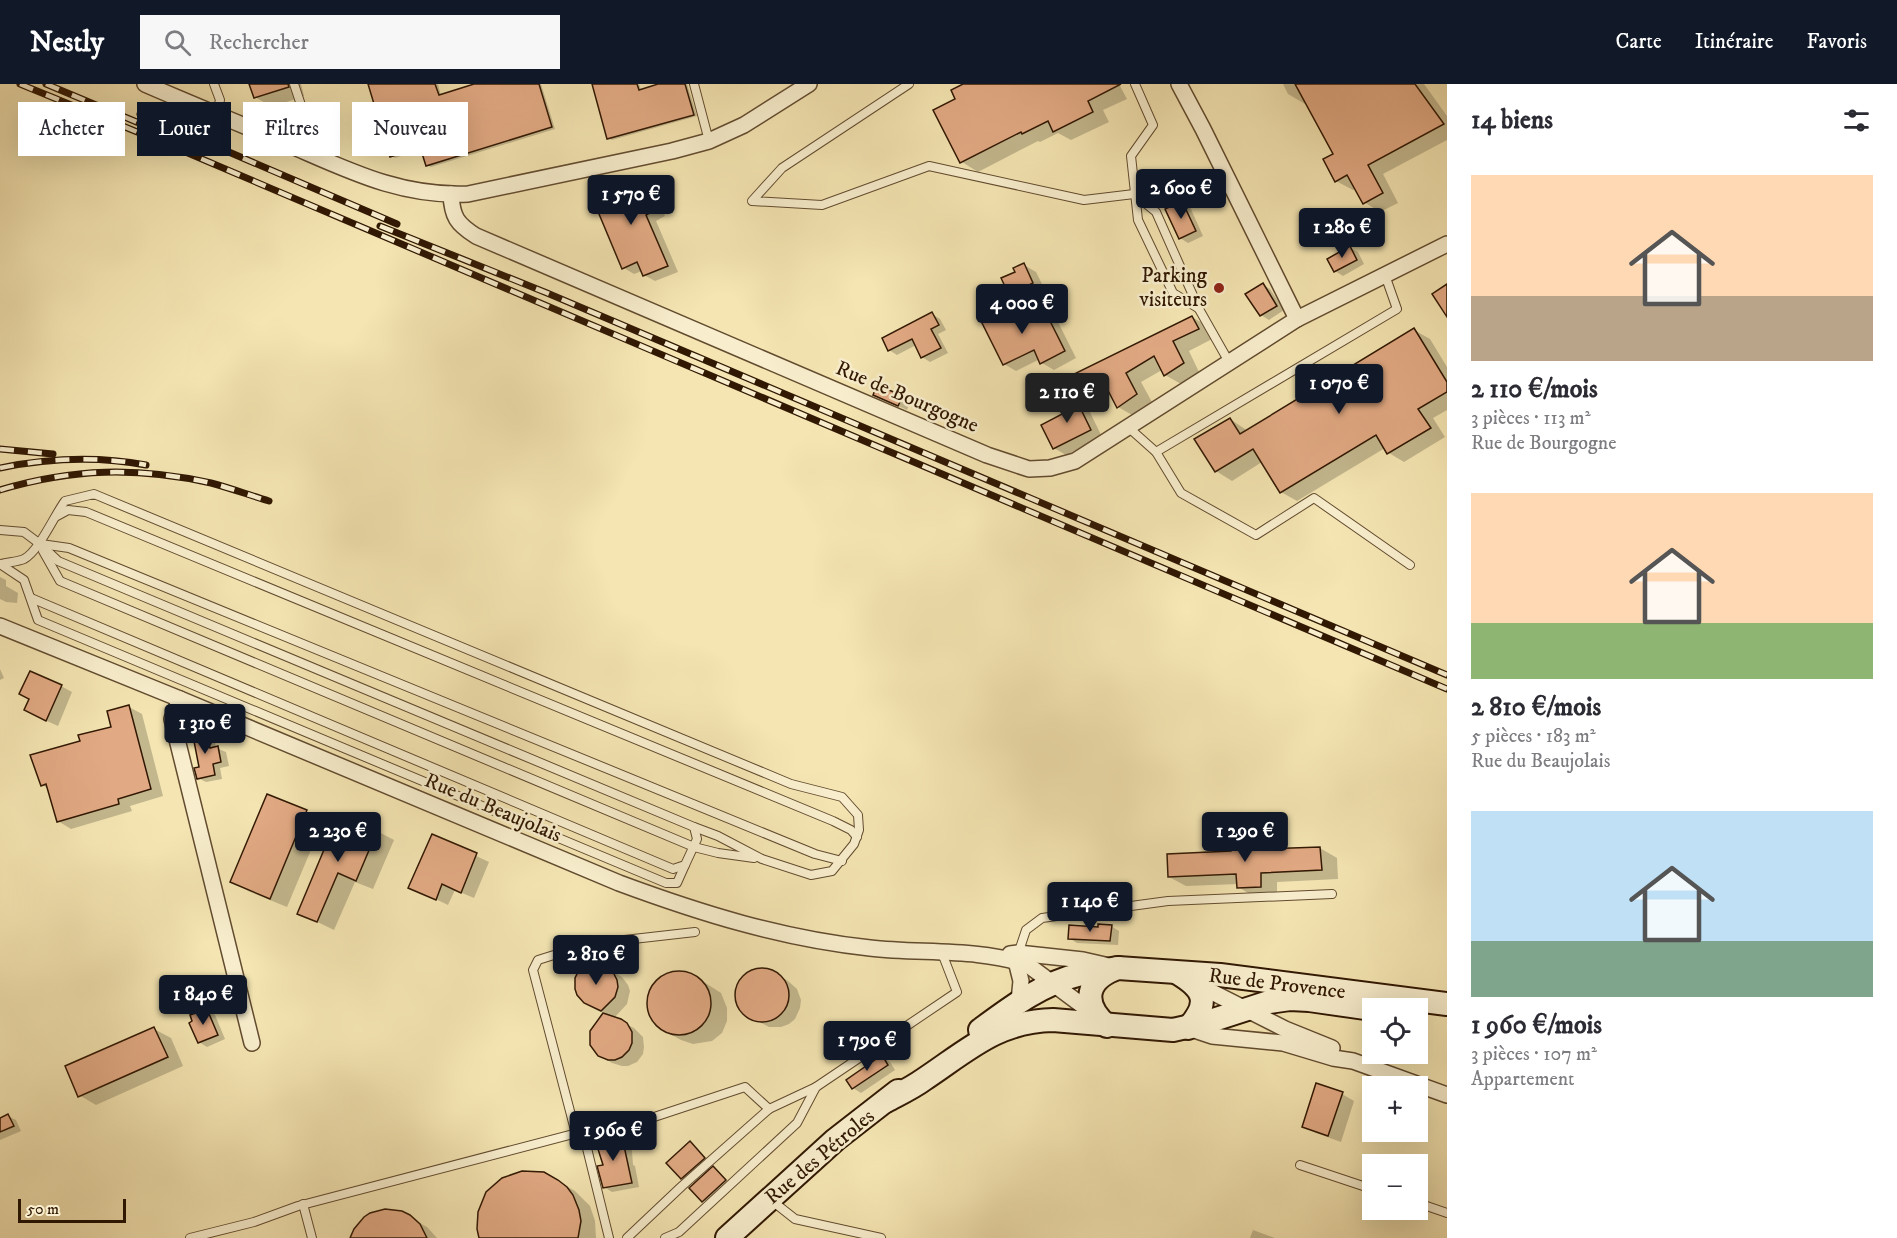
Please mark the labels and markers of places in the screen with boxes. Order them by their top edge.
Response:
pin: 2 600 € [1126,169,1236,220]
pin: 1 570 € [576,175,686,226]
pin: 1 280 € [1287,208,1397,259]
place label: Parking visiteurs [1139,263,1208,313]
marker: Parking visiteurs [1212,281,1226,295]
pin: 4 000 € [967,284,1077,335]
pin: 1 070 € [1284,364,1394,415]
pin: 2 110 € [1012,373,1122,424]
pin: 1 310 € [150,704,260,755]
pin: 2 230 € [283,812,393,863]
pin: 1 290 € [1190,812,1300,863]
pin: 1 140 € [1035,882,1145,933]
pin: 2 810 € [541,935,651,986]
pin: 1 840 € [148,975,258,1026]
pin: 1 790 € [812,1021,922,1072]
pin: 1 960 € [558,1111,668,1162]

